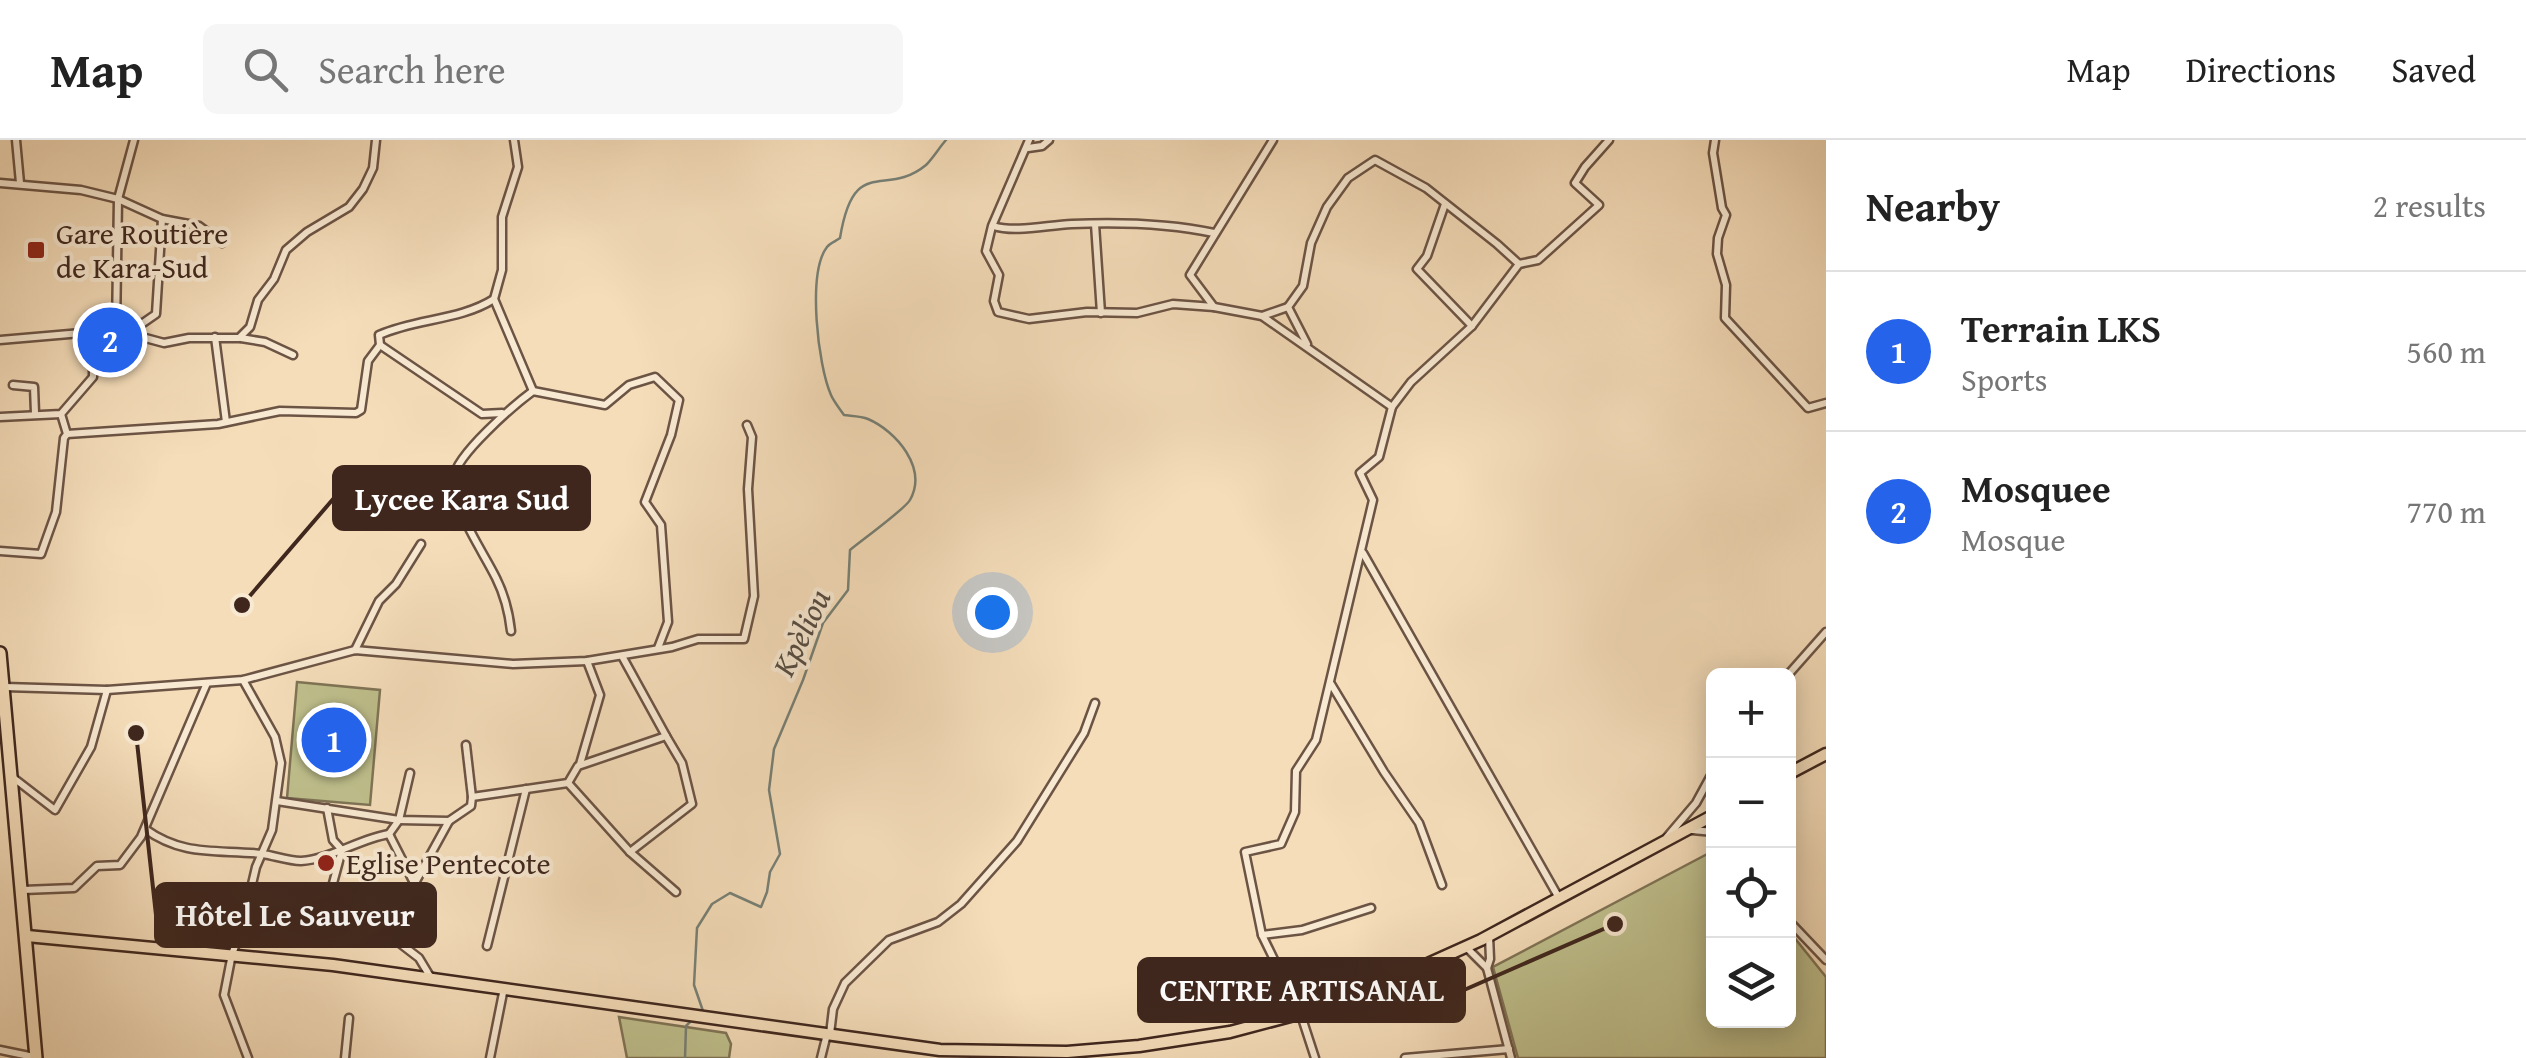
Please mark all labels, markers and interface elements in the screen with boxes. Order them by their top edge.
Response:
search box [203,24,903,114]
text: Map [50,34,143,105]
text: Search here [318,41,506,97]
icon: search [238,42,293,97]
text: Map [2067,44,2131,95]
text: Directions [2186,44,2336,95]
text: Saved [2391,44,2476,95]
text: Nearby [1866,175,2000,236]
text: 2 results [2373,182,2486,229]
place label: Gare Routière de Kara-Sud [56,211,228,289]
marker: Gare Routière de Kara-Sud [25,239,47,261]
text: Terrain LKS [1961,300,2161,356]
pin: 2 [78,302,142,378]
text: 1 [1890,328,1907,375]
text: 560 m [2407,328,2486,375]
text: Sports [1961,356,2047,403]
text: Mosquee [1961,460,2111,516]
callout: Lycee Kara Sud [334,467,589,529]
text: Lycee Kara Sud [355,475,570,522]
text: 2 [1890,488,1907,535]
text: 770 m [2407,488,2486,535]
text: Mosque [1961,516,2065,563]
water label: Kpèliou [759,580,842,685]
your location [967,587,1018,638]
map controls [1706,668,1796,1028]
button: + [1706,668,1796,758]
pin: 1 [302,702,366,778]
button: − [1706,758,1796,848]
place label: Eglise Pentecote [346,841,551,885]
button: locate [1706,848,1796,938]
marker: Eglise Pentecote [315,852,337,874]
callout: Hôtel Le Sauveur [156,884,435,946]
text: Hôtel Le Sauveur [175,891,415,938]
button: layers [1706,938,1796,1028]
callout: CENTRE ARTISANAL [1139,959,1464,1021]
text: CENTRE ARTISANAL [1160,966,1445,1013]

